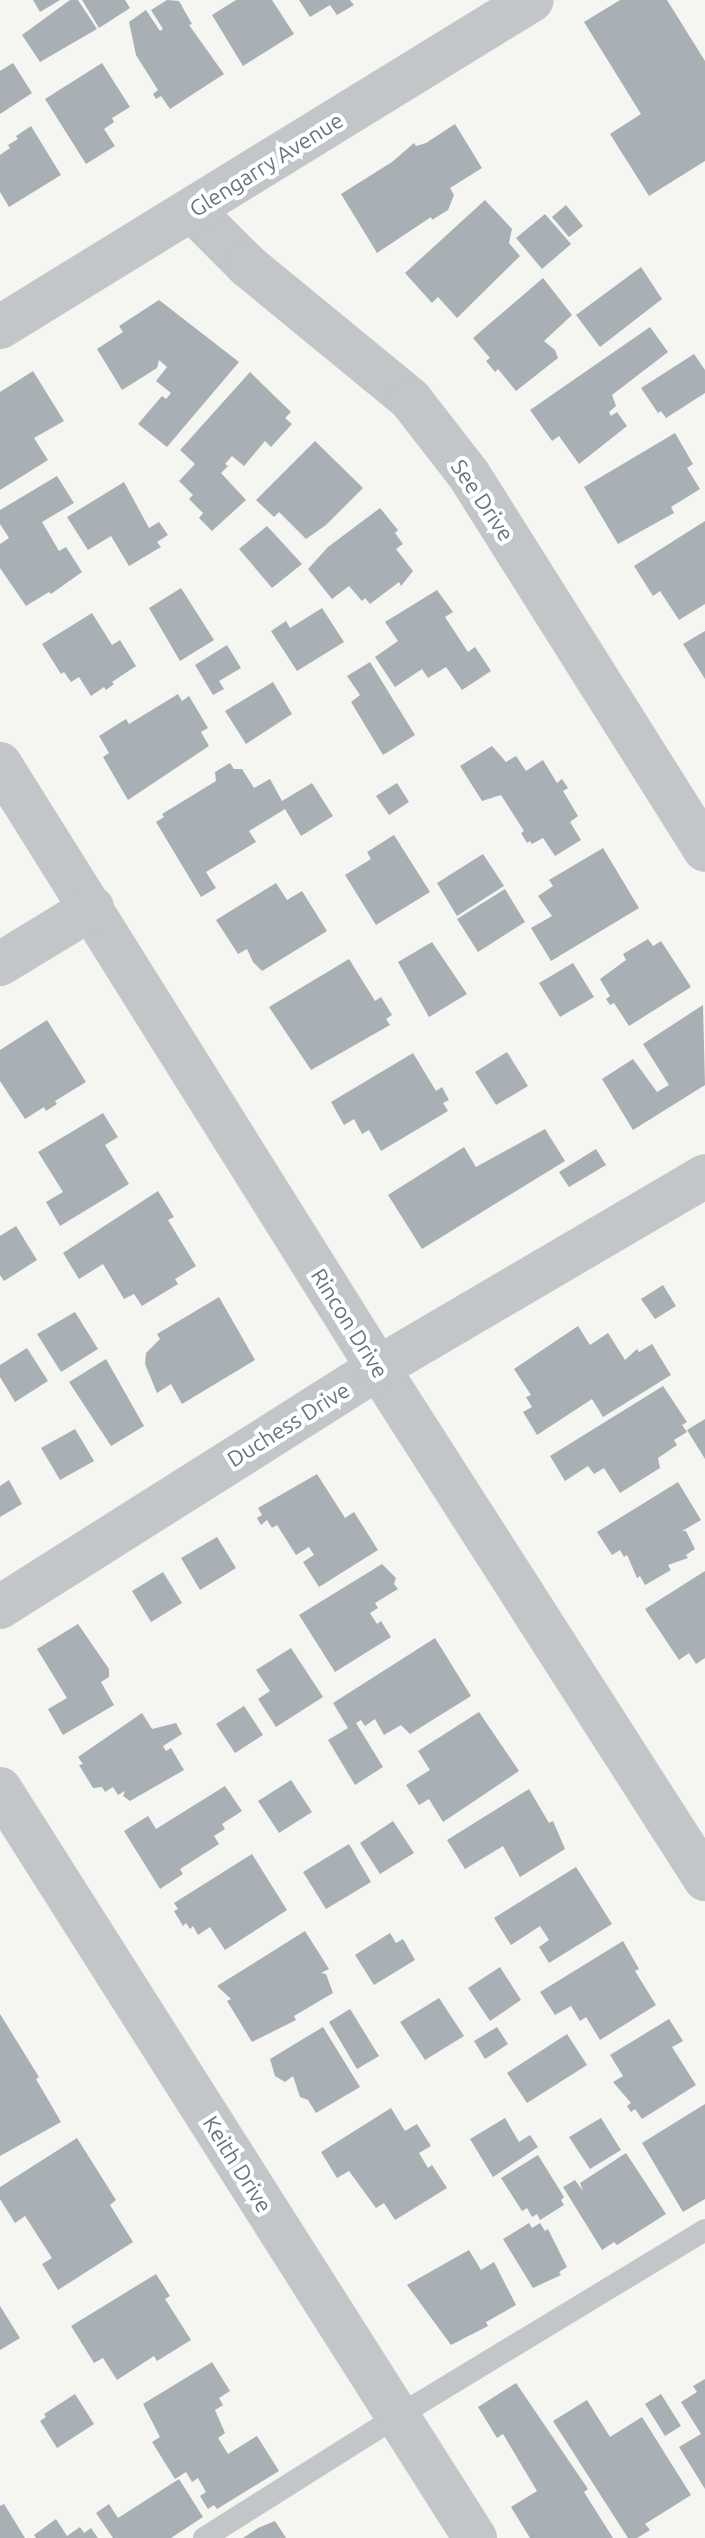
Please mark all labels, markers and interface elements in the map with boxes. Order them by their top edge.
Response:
street label: Glengarry Avenue [184,106,348,222]
street label: See Drive [446,454,520,546]
street label: Rincon Drive [306,1263,394,1383]
street label: Duchess Drive [222,1376,354,1472]
street label: Keith Drive [198,2111,278,2217]

